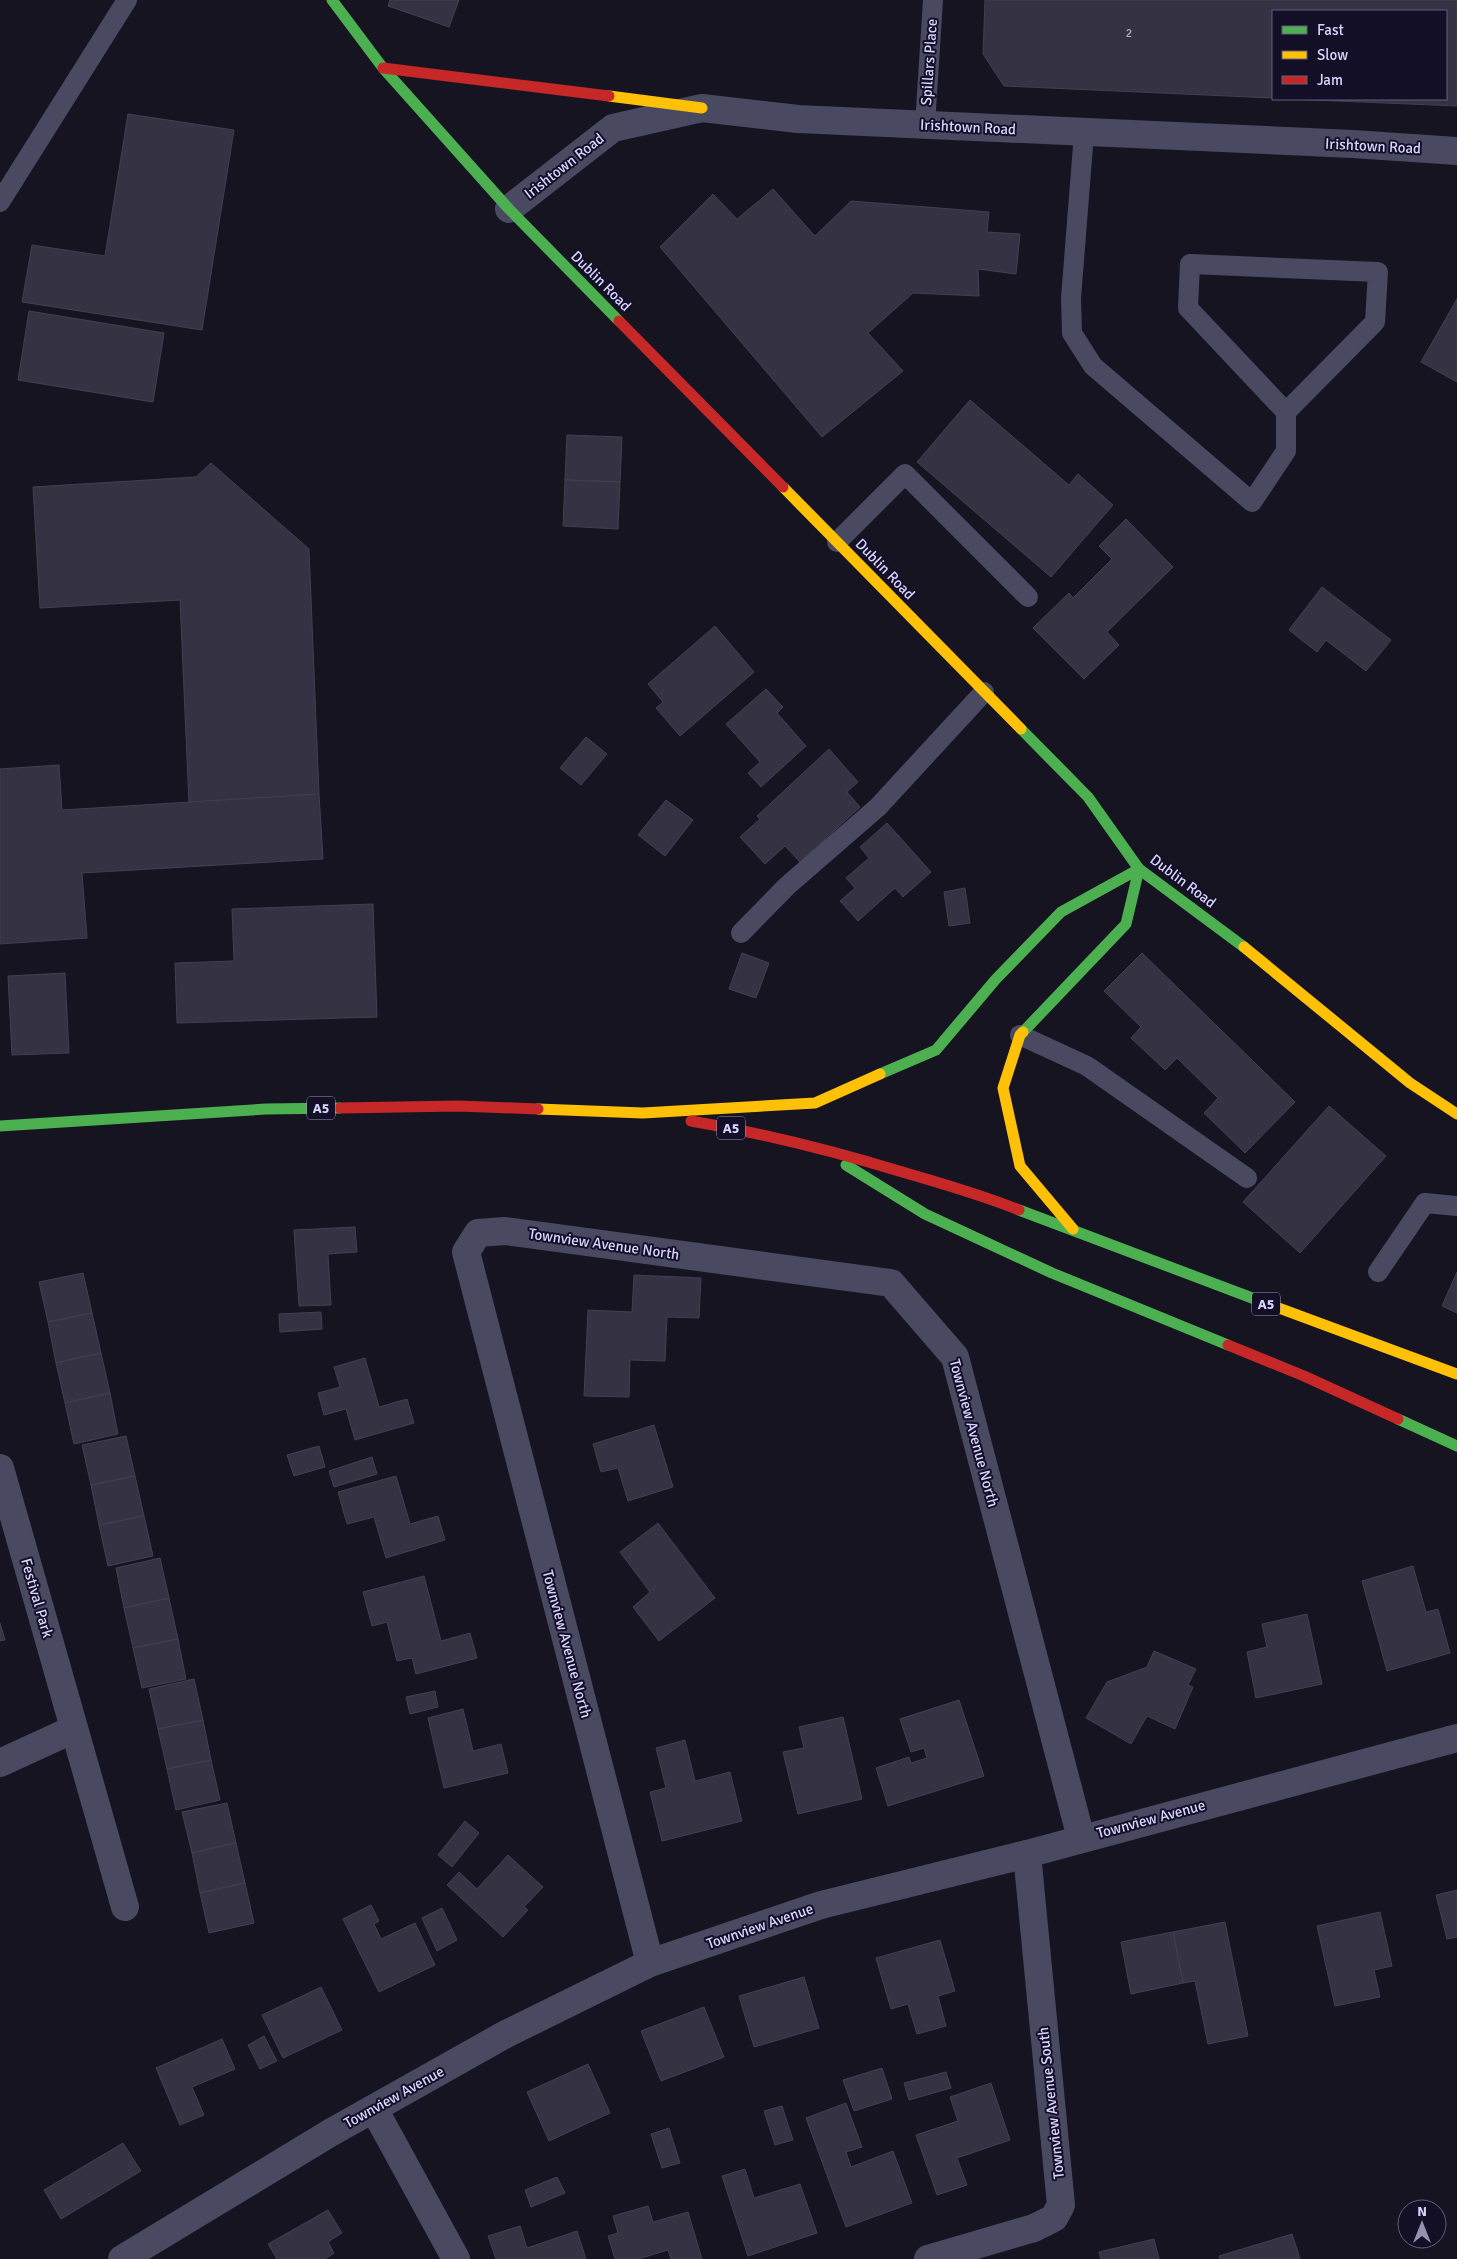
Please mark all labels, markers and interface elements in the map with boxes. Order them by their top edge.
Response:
legend [1272,10,1447,100]
street label: Spillars Place [917,18,941,106]
text: Fast [1317,21,1344,39]
house number: 2 [1126,26,1132,41]
text: Slow [1317,46,1348,64]
text: Jam [1317,71,1343,89]
street label: Irishtown Road [920,115,1017,139]
street label: Irishtown Road [521,129,607,203]
street label: Irishtown Road [1325,134,1422,158]
street label: Dublin Road [567,247,635,315]
street label: Dublin Road [851,535,919,603]
street label: Dublin Road [1147,850,1220,912]
road number: A5 [307,1096,335,1120]
road number: A5 [717,1116,745,1140]
street label: Townview Avenue North [527,1224,681,1264]
road number: A5 [1252,1292,1280,1316]
street label: Townview Avenue North [946,1357,1002,1509]
street label: Festival Park [17,1556,57,1640]
street label: Townview Avenue North [539,1568,595,1720]
street label: Townview Avenue [1095,1796,1207,1842]
street label: Townview Avenue [704,1899,816,1953]
street label: Townview Avenue South [1034,2026,1068,2180]
street label: Townview Avenue [341,2062,447,2132]
north arrow [1397,2199,1447,2249]
text: N [1417,2203,1427,2220]

